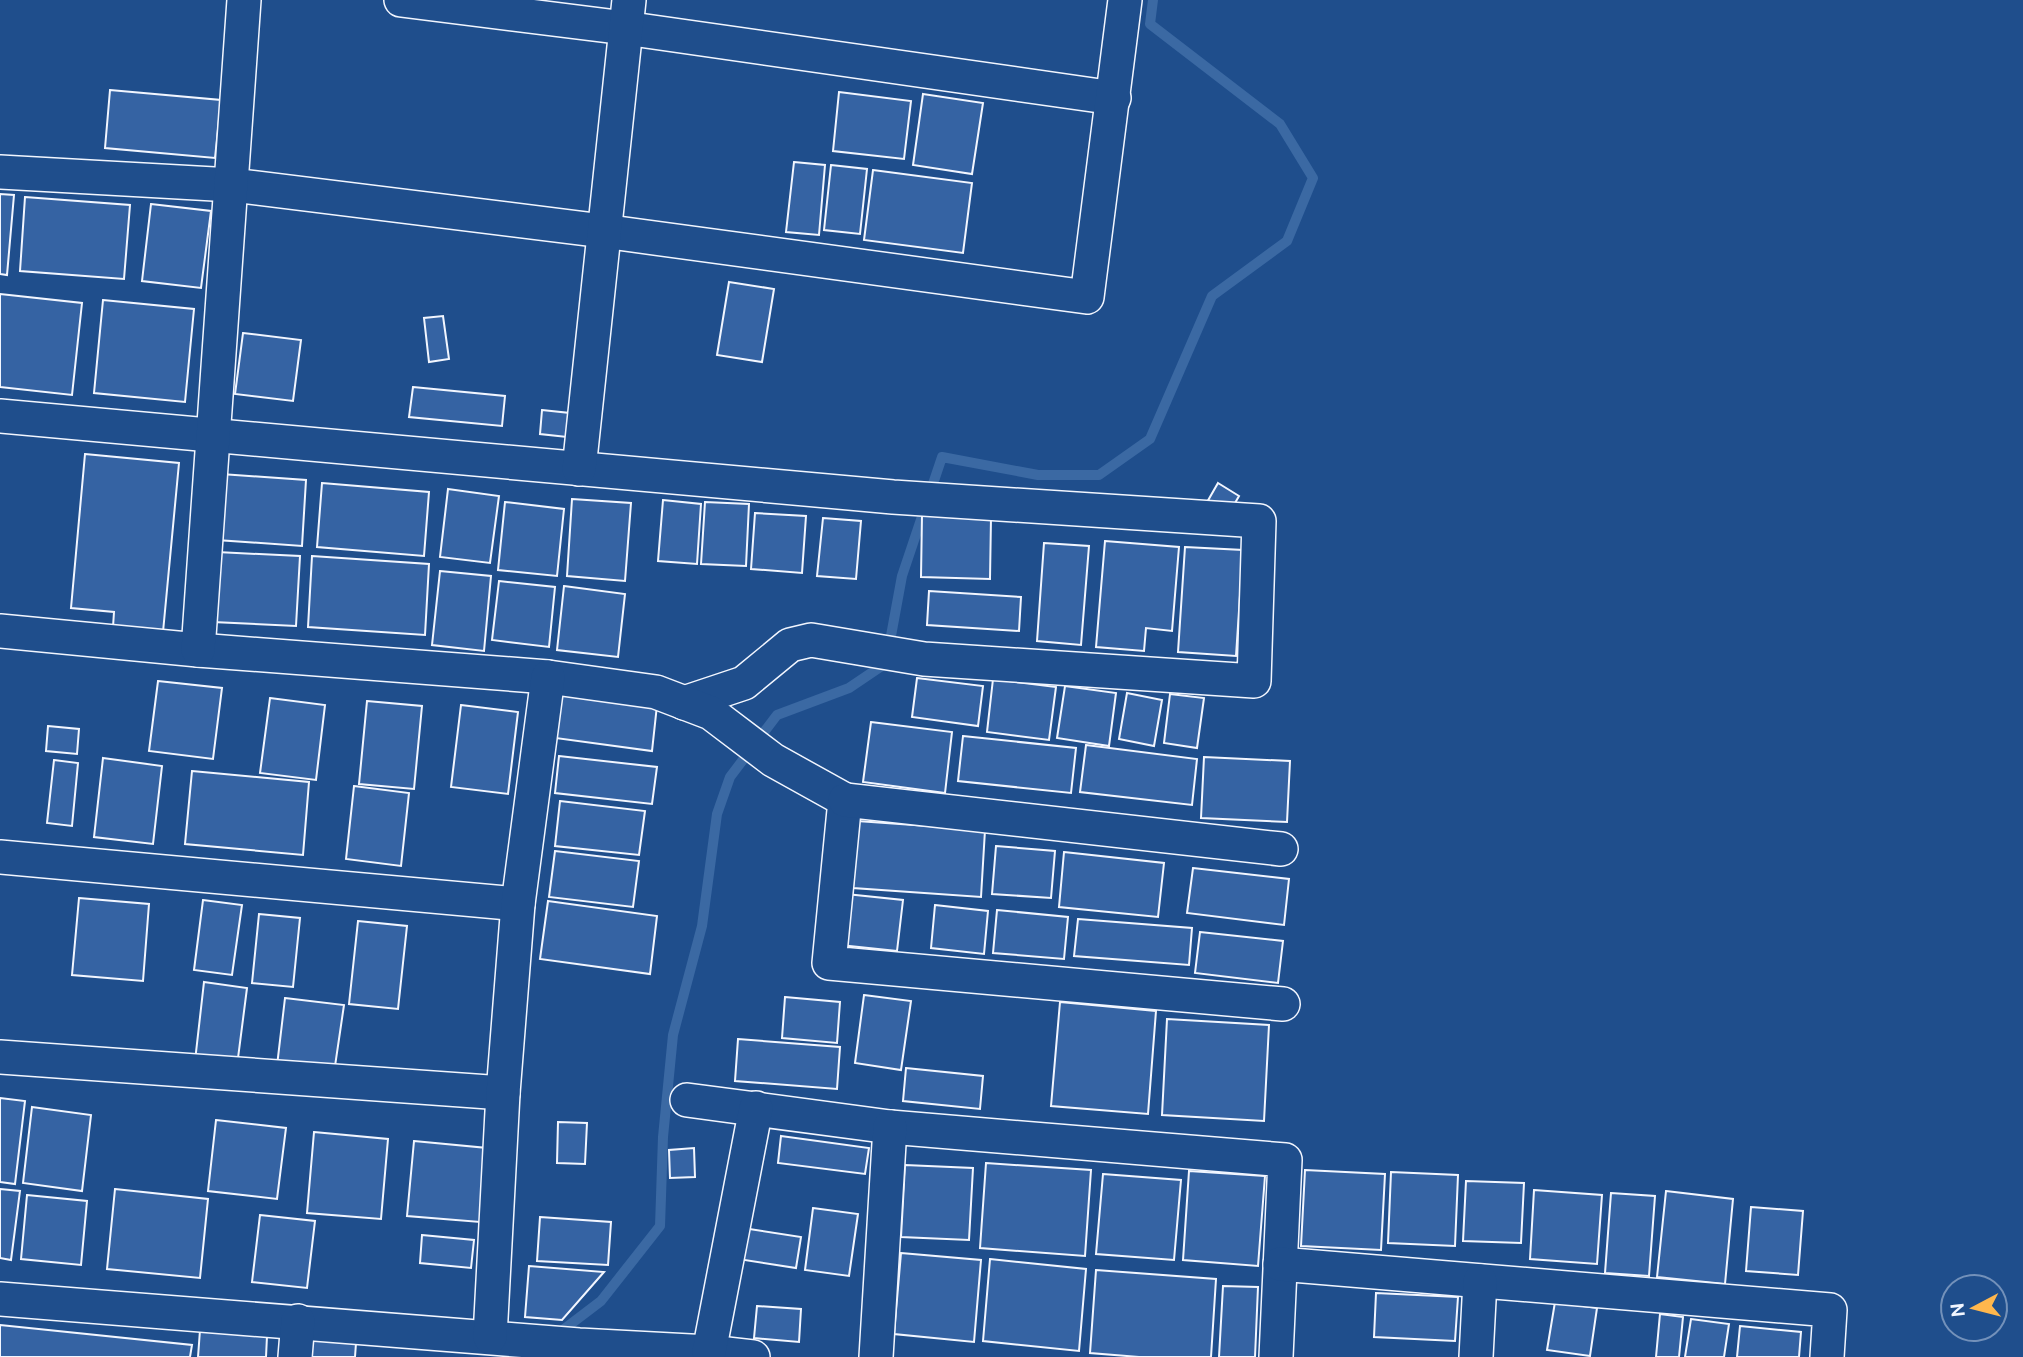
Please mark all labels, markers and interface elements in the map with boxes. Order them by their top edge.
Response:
north arrow [1939,1273,2009,1343]
text: N [1945,1302,1969,1318]

